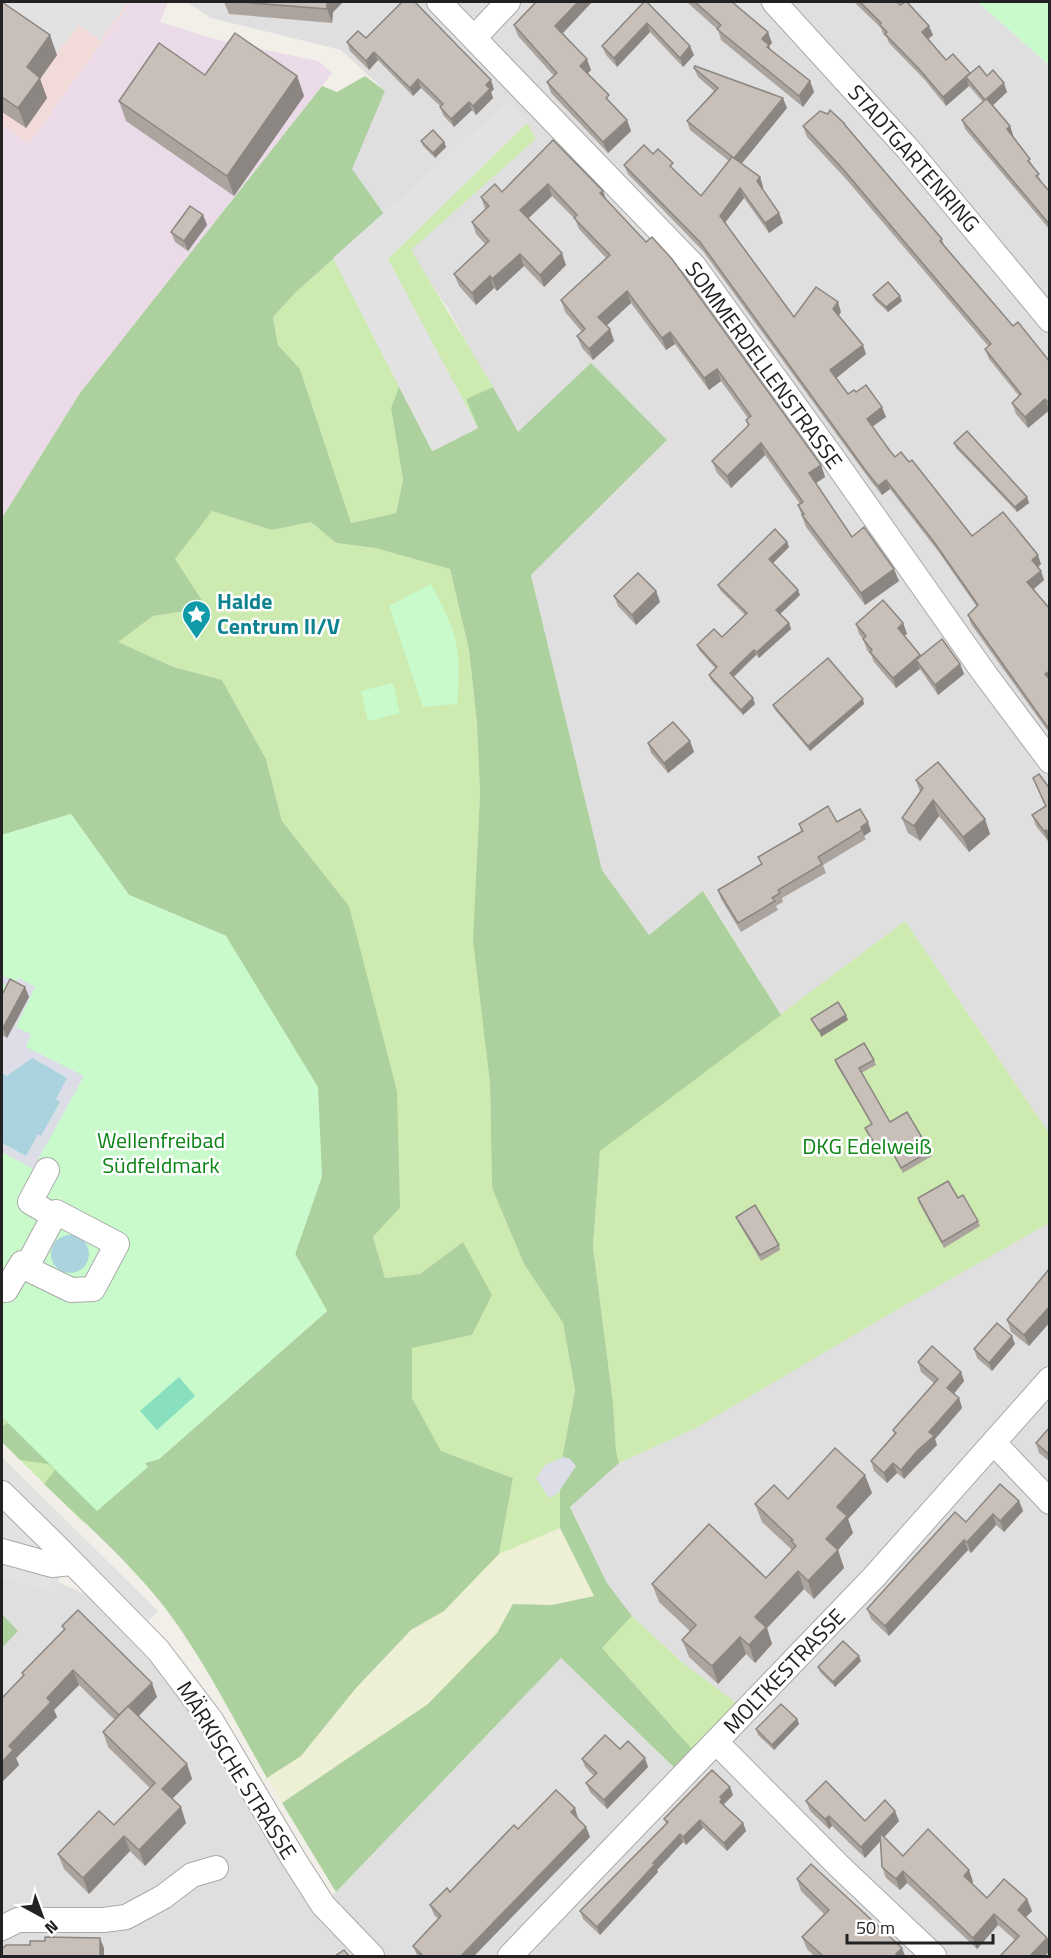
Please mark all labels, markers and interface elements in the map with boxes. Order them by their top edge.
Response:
street label: STADTGARTENRING [840,77,988,239]
street label: SOMMERDELLENSTRASSE [677,254,851,476]
place label: Halde Centrum II/V [217,584,340,643]
place icon: Halde Centrum II/V [180,598,212,640]
park label: Wellenfreibad Südfeldmark [97,1123,225,1182]
park label: DKG Edelweiß [802,1129,932,1163]
street label: MOLTKESTRASSE [715,1600,853,1742]
street label: MÄRKISCHE STRASSE [168,1674,306,1866]
north arrow [12,1886,72,1946]
scale bar [847,1907,992,1945]
text: 50 m [856,1914,895,1941]
text: N [40,1915,64,1940]

